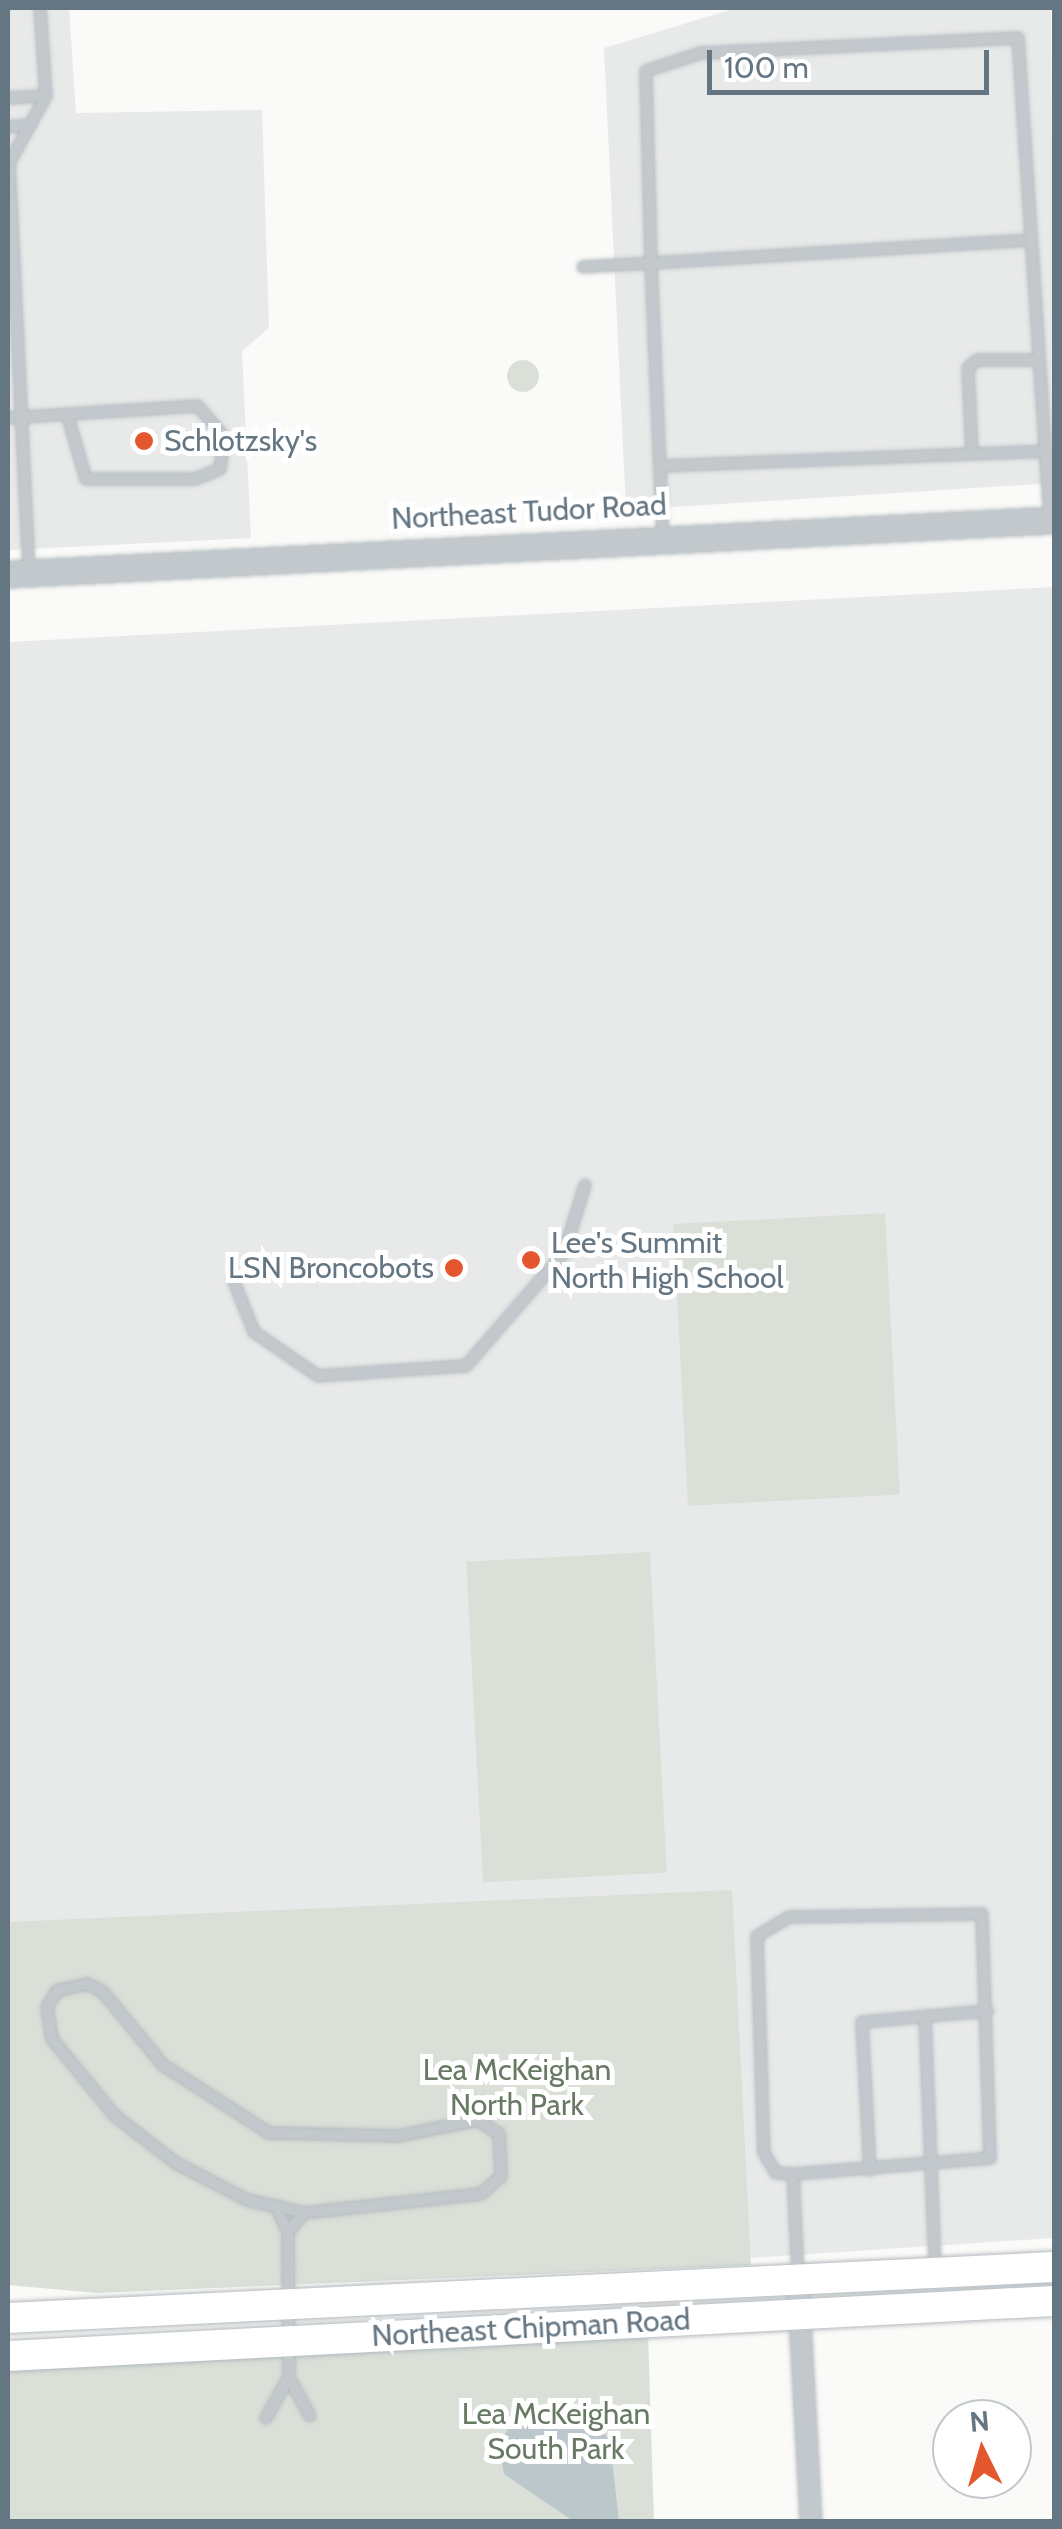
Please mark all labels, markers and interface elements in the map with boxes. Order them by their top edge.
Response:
scale bar [712,30,994,92]
text: 100 m [724,49,809,86]
place label: Schlotzsky's [164,423,317,459]
marker: Schlotzsky's [133,430,155,452]
street label: Northeast Tudor Road [390,487,668,537]
place label: Lee's Summit North High School [551,1225,783,1296]
marker: Lee's Summit North High School [520,1249,542,1271]
place label: LSN Broncobots [228,1250,434,1286]
marker: LSN Broncobots [443,1257,465,1279]
park label: Lea McKeighan North Park [423,2052,611,2122]
street label: Northeast Chipman Road [371,2302,691,2354]
park label: Lea McKeighan South Park [462,2396,650,2466]
north arrow [932,2399,1032,2499]
text: N [968,2403,991,2439]

